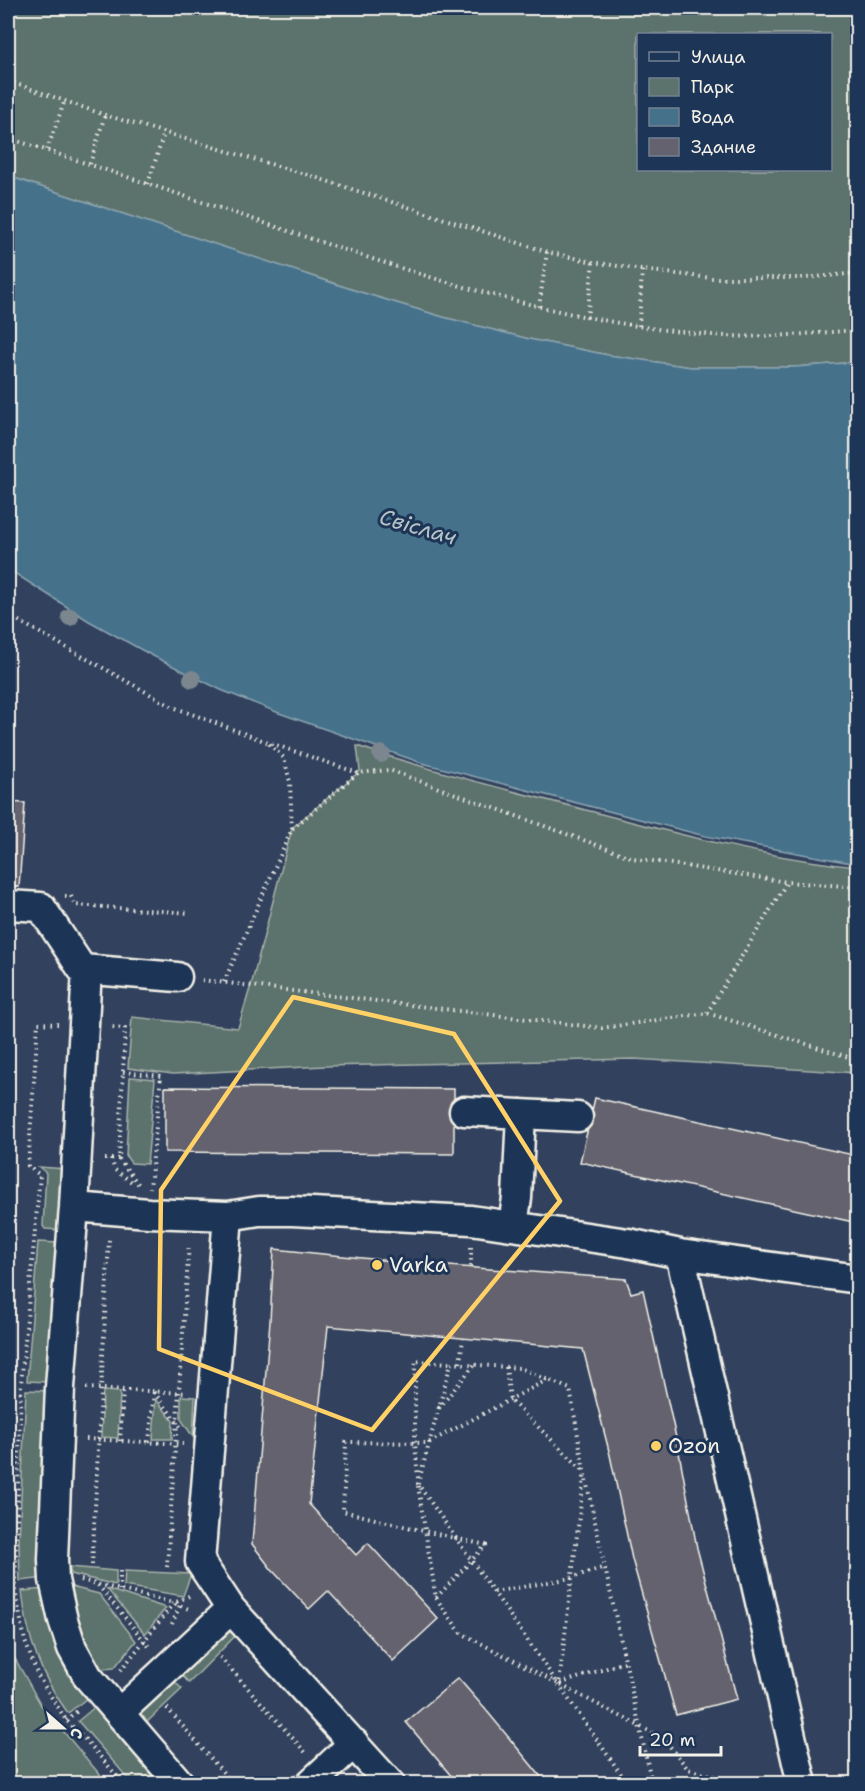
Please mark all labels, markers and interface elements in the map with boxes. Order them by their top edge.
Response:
legend [637,33,832,171]
text: Улица [691,45,745,69]
text: Парк [691,75,734,99]
text: Вода [691,105,734,129]
text: Здание [691,135,756,159]
water label: Свіслач [376,502,460,552]
place label: Varka [389,1251,448,1279]
marker: Varka [370,1258,384,1272]
place label: Ozon [668,1432,720,1460]
marker: Ozon [649,1439,663,1453]
north arrow [33,1698,93,1758]
scale bar [640,1719,721,1757]
text: С [65,1725,88,1742]
text: 20 m [649,1728,695,1752]

